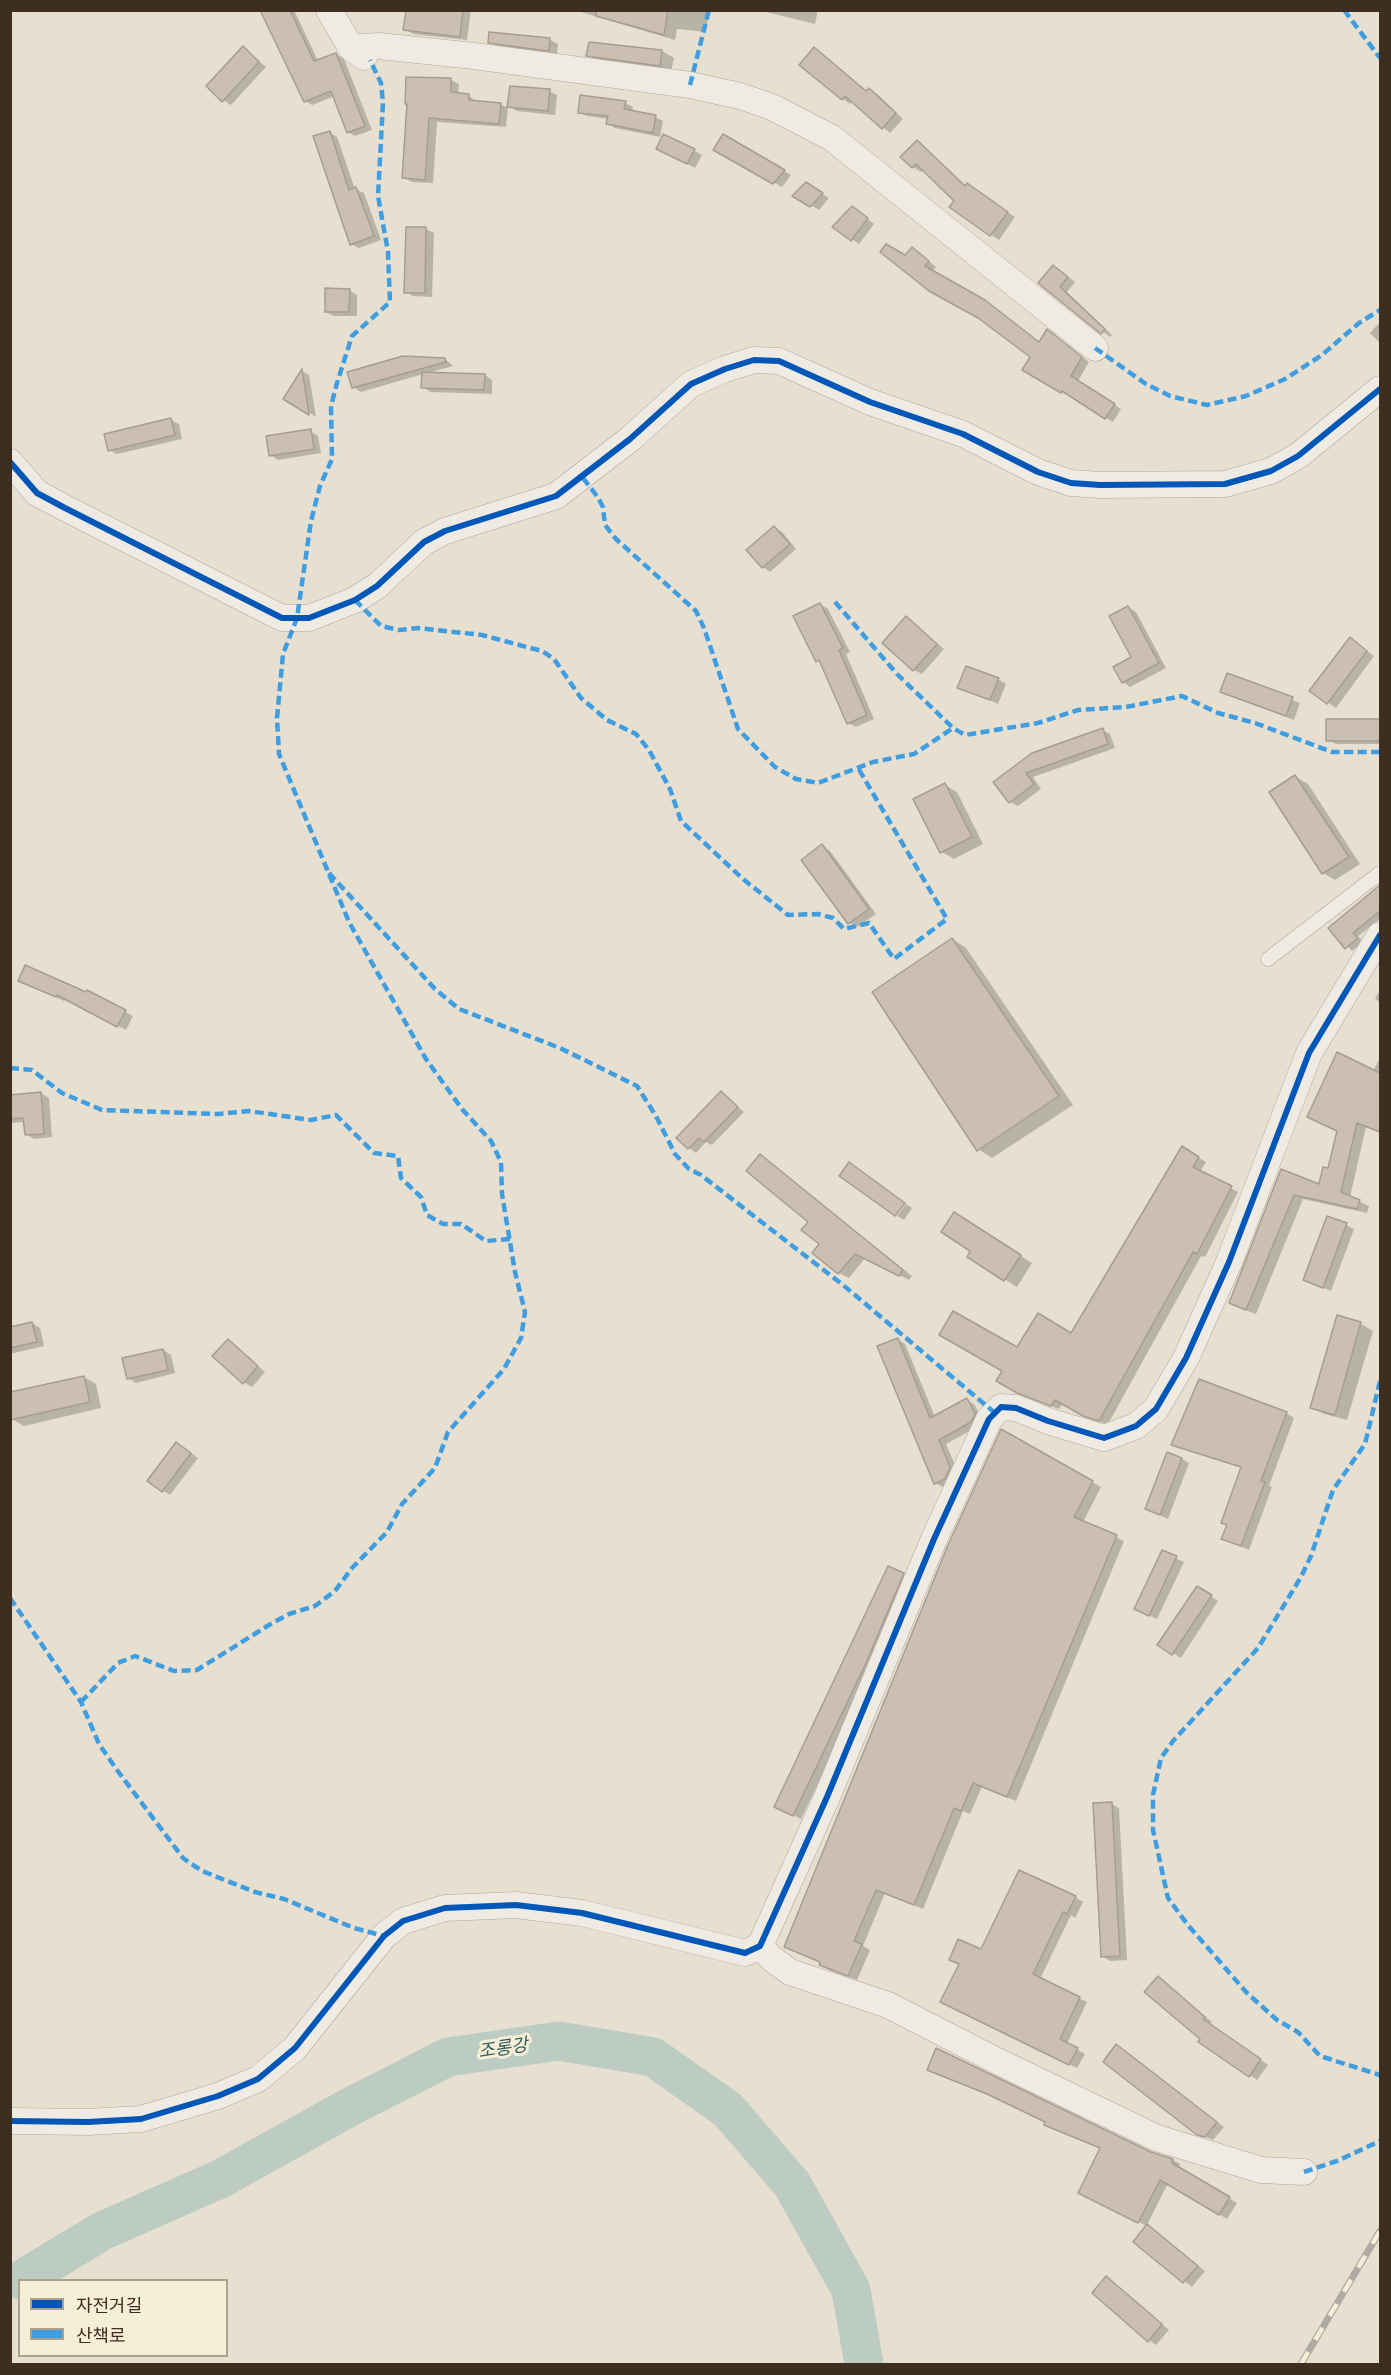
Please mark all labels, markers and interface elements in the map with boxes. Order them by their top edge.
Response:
water label: 조롱강 [477,2035,529,2063]
legend [18,2279,228,2357]
text: 자전거길 [76,2295,142,2317]
text: 산책로 [76,2325,126,2347]

